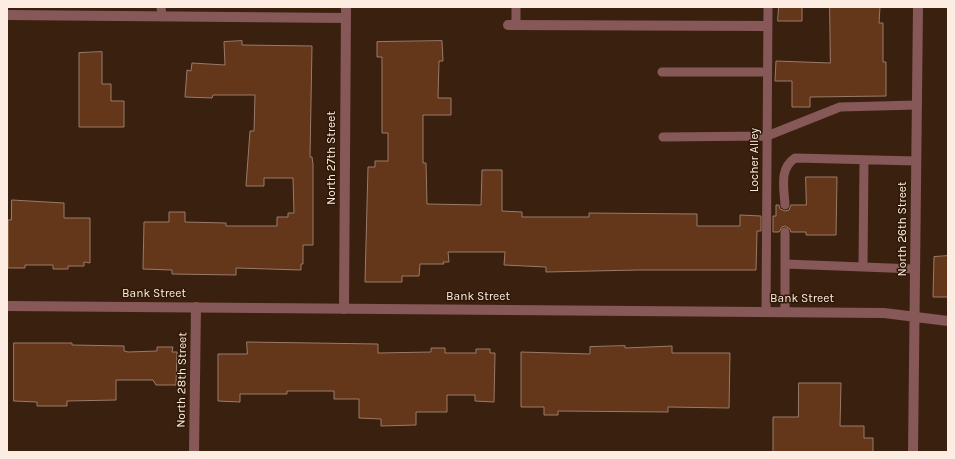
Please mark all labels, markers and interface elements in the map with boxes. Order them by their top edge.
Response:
street label: North 27th Street [325,111,339,205]
street label: Locher Alley [748,128,762,192]
street label: North 26th Street [896,181,910,277]
street label: Bank Street [122,287,186,301]
street label: Bank Street [446,290,510,304]
street label: Bank Street [770,292,834,306]
street label: North 28th Street [174,332,190,428]

